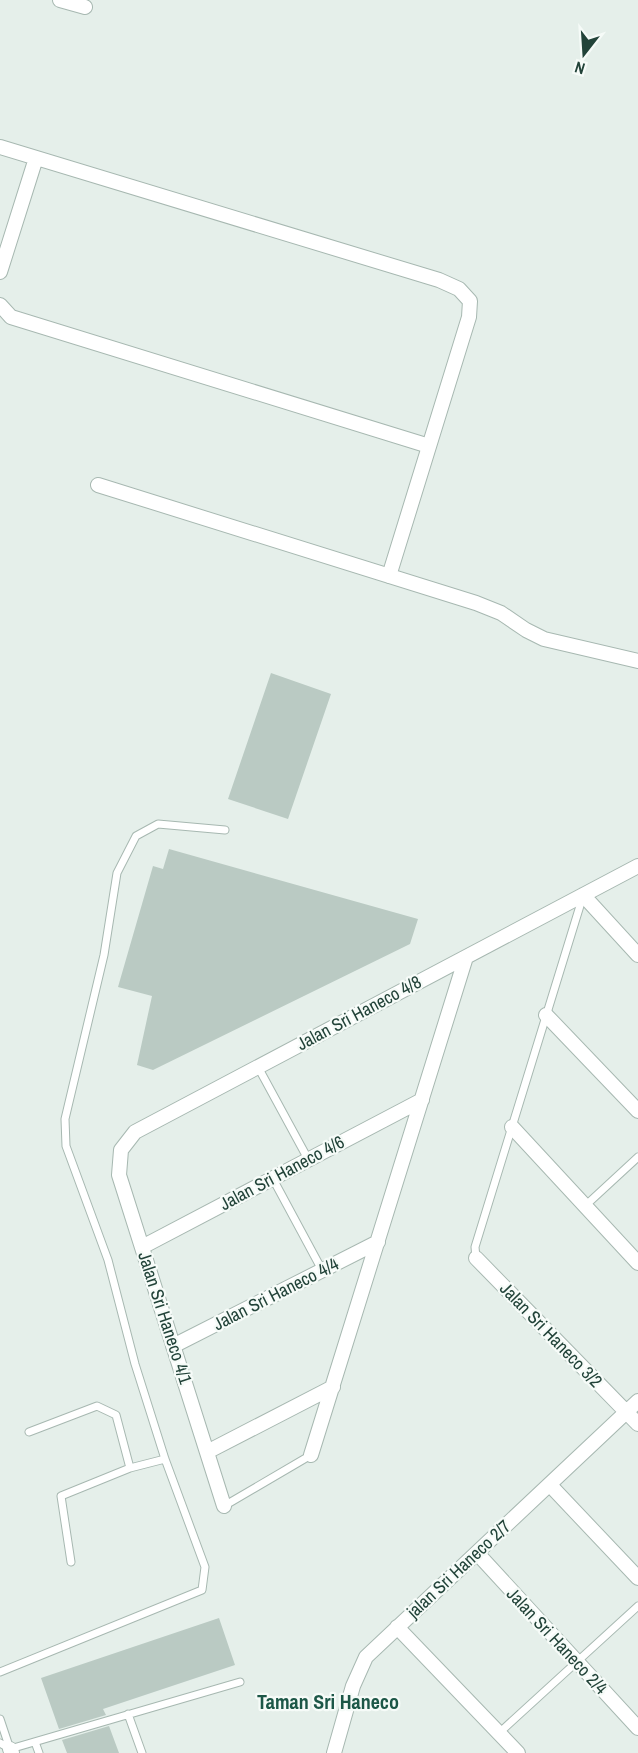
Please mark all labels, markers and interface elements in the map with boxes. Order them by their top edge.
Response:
north arrow [554,24,614,84]
text: N [572,56,587,80]
street label: Jalan Sri Haneco 4/8 [292,969,425,1056]
street label: Jalan Sri Haneco 4/6 [215,1129,348,1216]
street label: Jalan Sri Haneco 4/1 [132,1248,199,1388]
street label: Jalan Sri Haneco 4/4 [209,1251,343,1336]
street label: Jalan Sri Haneco 3/2 [494,1276,608,1393]
street label: jalan Sri Haneco 2/7 [400,1514,516,1624]
street label: Jalan Sri Haneco 2/4 [501,1582,614,1700]
district label: Taman Sri Haneco [257,1688,399,1715]

